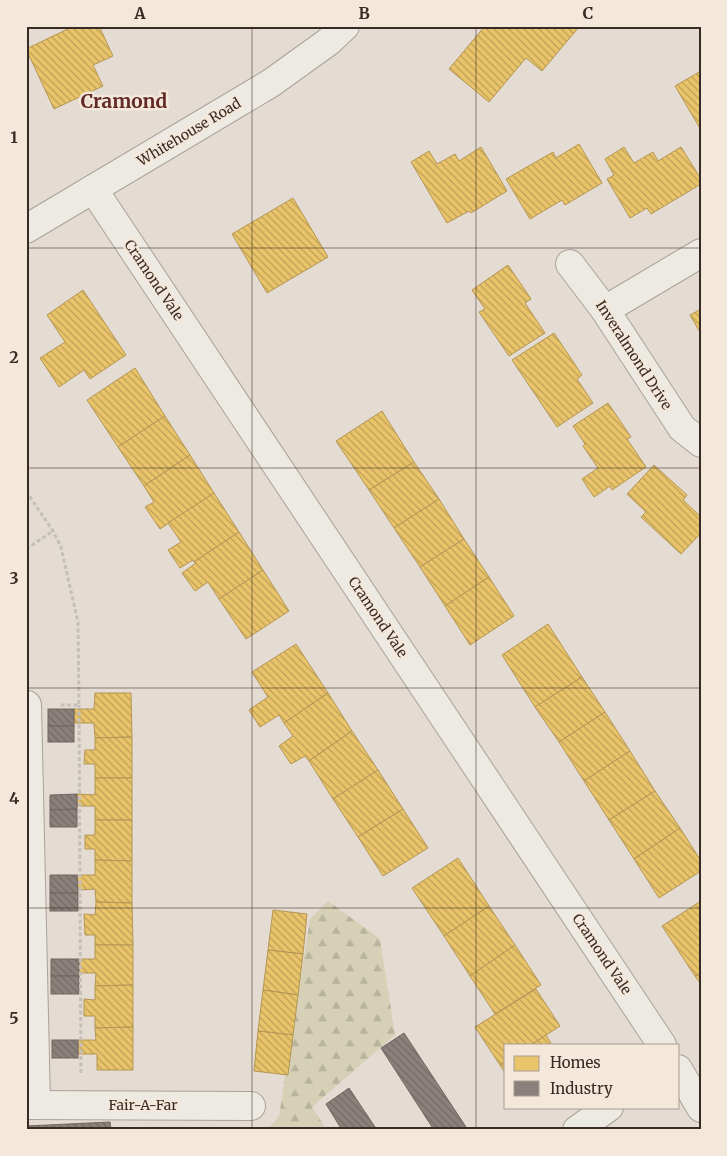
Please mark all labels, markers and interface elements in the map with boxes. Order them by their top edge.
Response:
text: A [133,3,146,23]
text: B [358,3,370,23]
text: C [583,3,593,23]
district label: Cramond [81,89,168,113]
street label: Whitehouse Road [133,94,245,171]
text: 1 [10,127,18,147]
street label: Cramond Vale [120,236,188,324]
street label: Inveralmond Drive [592,297,676,413]
text: 2 [9,347,19,367]
text: 3 [9,568,19,588]
street label: Cramond Vale [344,573,412,661]
text: 4 [9,788,19,808]
street label: Cramond Vale [568,910,636,998]
text: 5 [9,1008,19,1028]
legend [504,1044,680,1108]
text: Homes [550,1053,601,1072]
text: Industry [550,1079,613,1098]
street label: Fair-A-Far [108,1096,178,1114]

